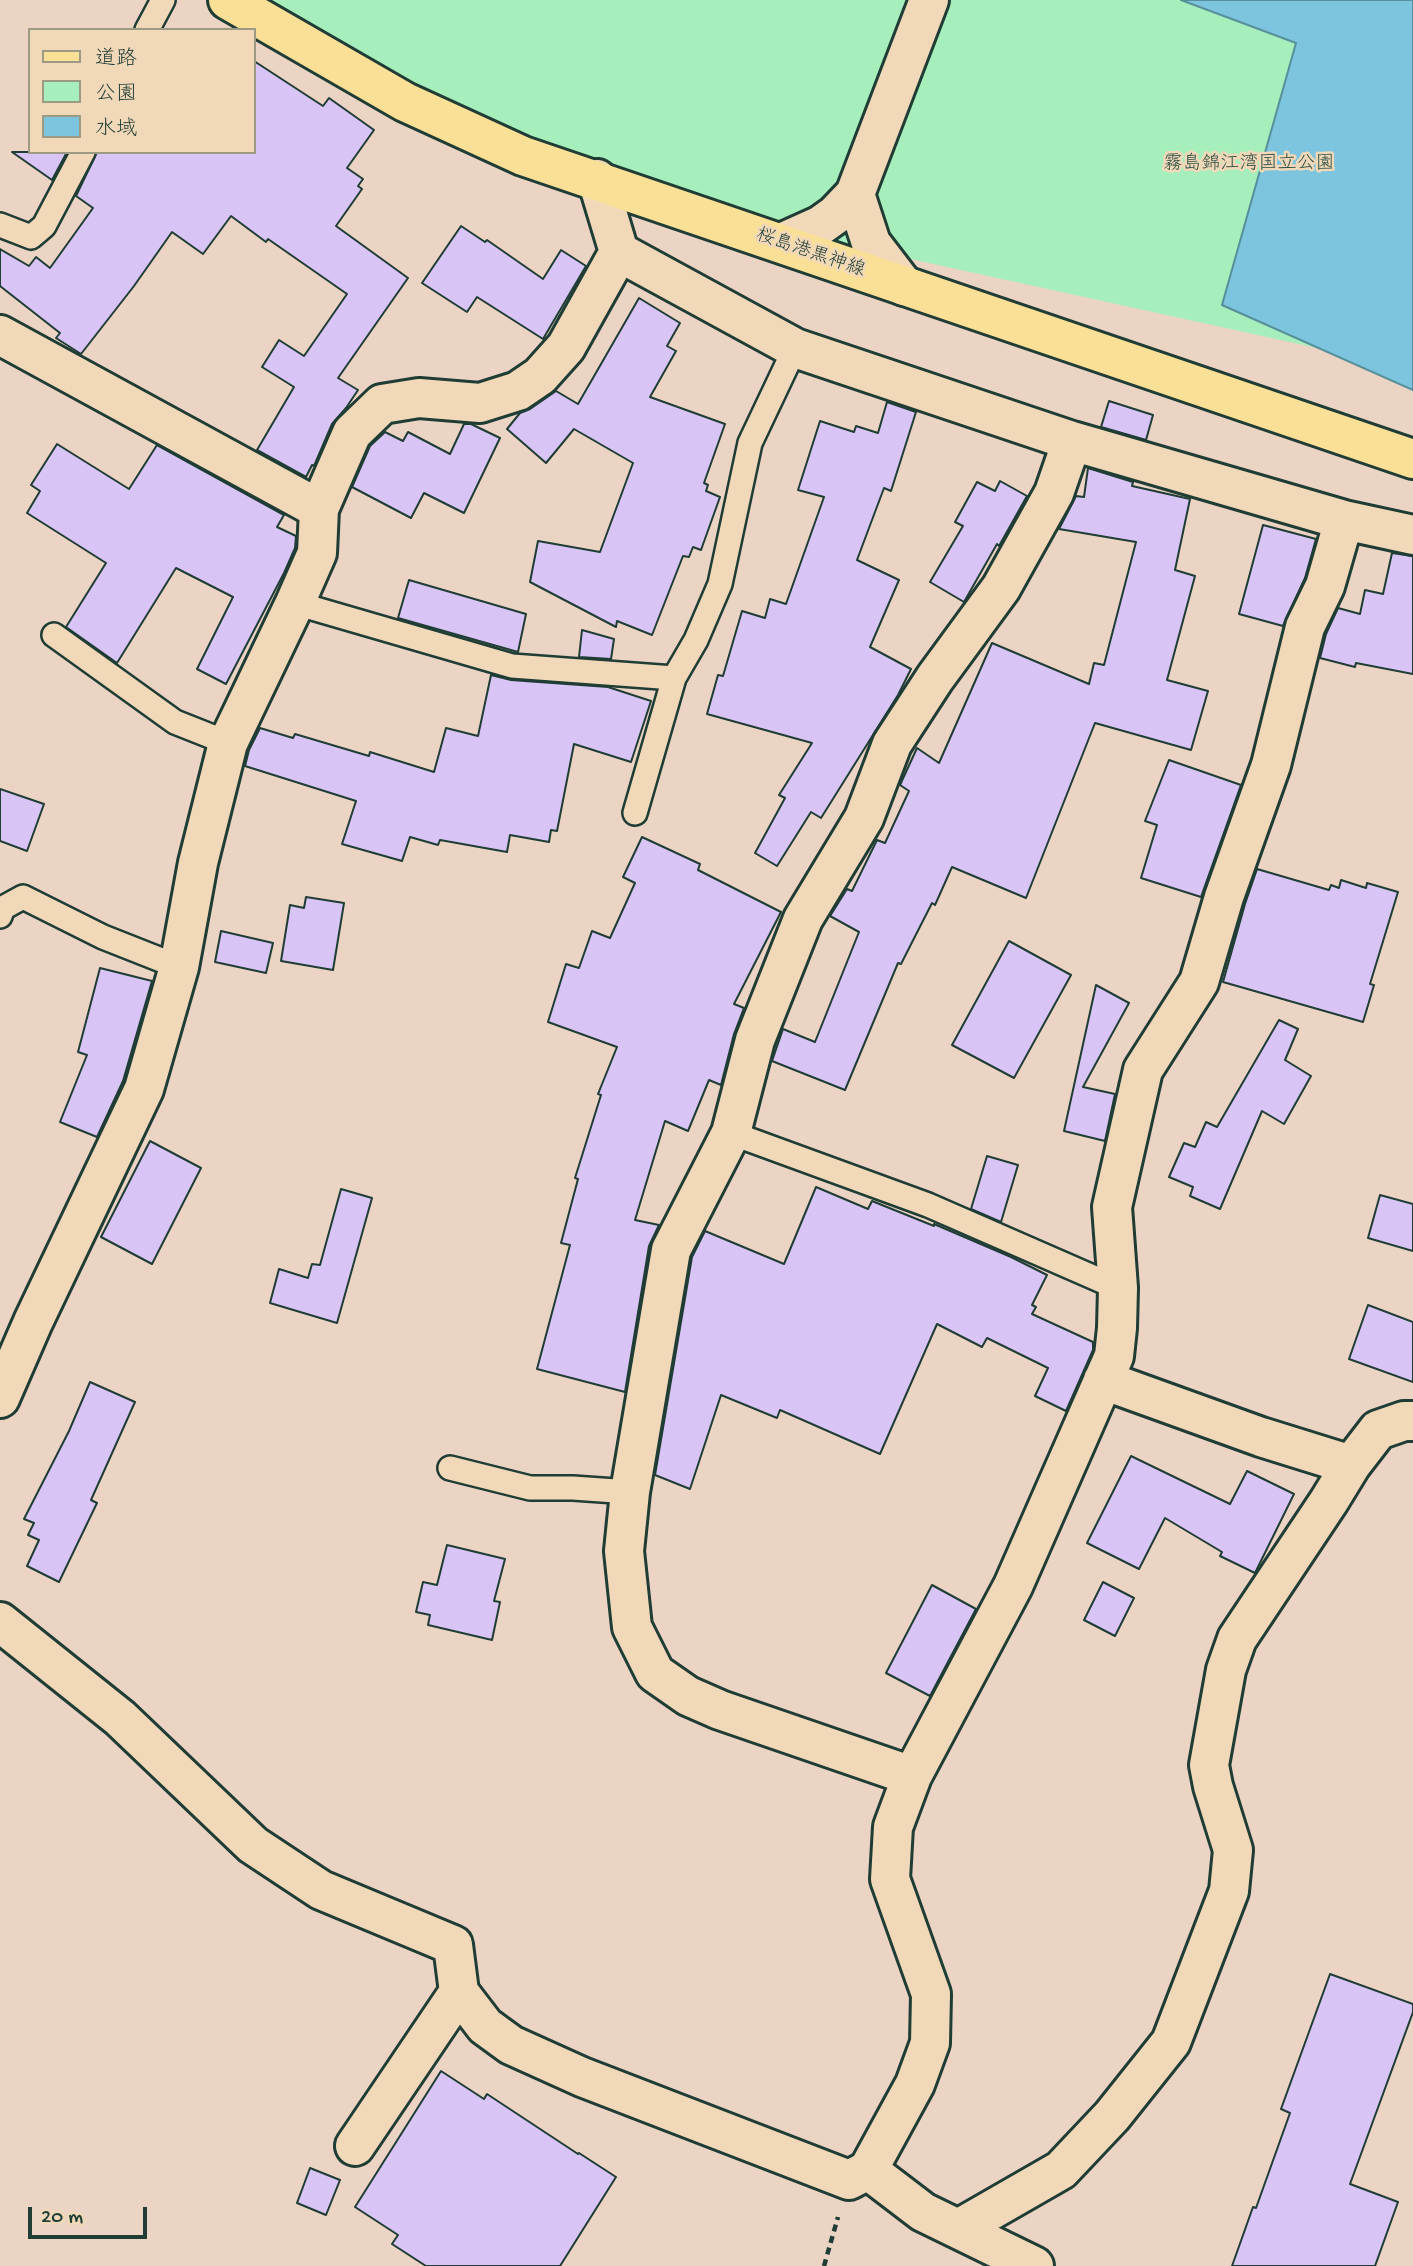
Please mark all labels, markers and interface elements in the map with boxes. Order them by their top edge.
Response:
legend [28,28,256,154]
text: 道路 [95,48,137,73]
text: 公園 [95,83,137,108]
text: 水域 [95,118,137,143]
park label: 霧島錦江湾国立公園 [1164,154,1334,176]
street label: 桜島港黒神線 [752,225,868,283]
scale bar [32,2192,150,2236]
text: 20 m [41,2206,83,2231]

